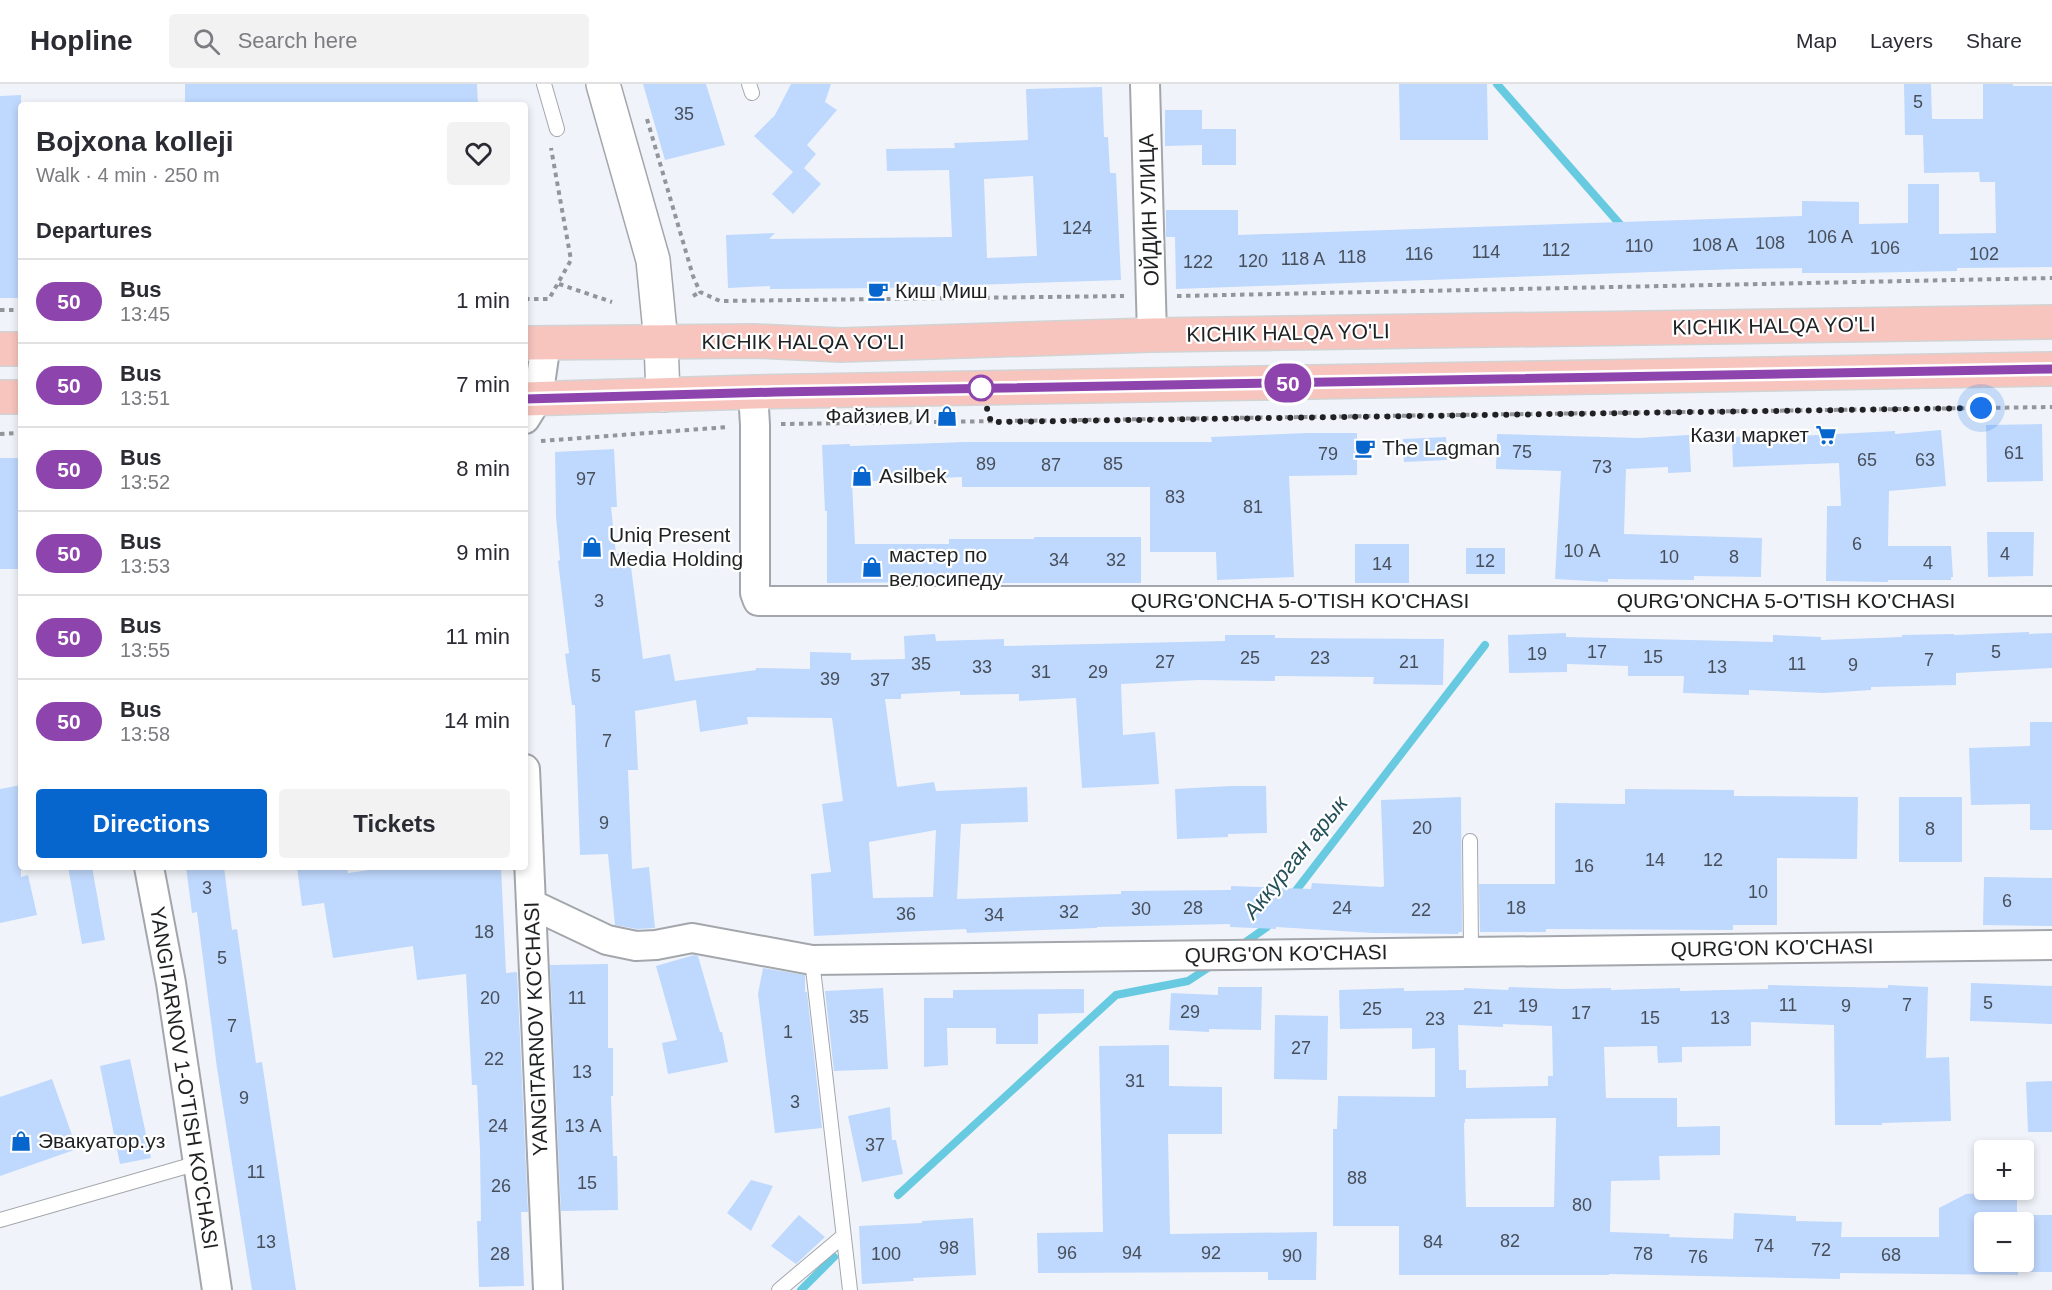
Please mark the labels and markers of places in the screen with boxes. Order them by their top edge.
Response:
cafe icon: Киш Миш [866,279,890,303]
place label: Киш Миш [895,279,988,302]
unlabelled marker [968,375,994,401]
place label: Файзиев И [826,404,930,427]
shop icon: Файзиев И [935,404,959,428]
place label: Кази маркет [1690,423,1809,446]
supermarket icon: Кази маркет [1814,423,1838,447]
cafe icon: The Lagman [1353,436,1377,460]
place label: The Lagman [1382,436,1500,459]
shop icon: Asilbek [850,464,874,488]
place label: Asilbek [879,464,947,487]
place label: Uniq Present Media Holding [609,523,743,570]
shop icon: Uniq Present Media Holding [580,535,604,559]
place label: мастер по велосипеду [889,543,1003,590]
shop icon: мастер по велосипеду [860,555,884,579]
shop icon: Эвакуатор.уз [9,1129,33,1153]
place label: Эвакуатор.уз [38,1129,165,1152]

